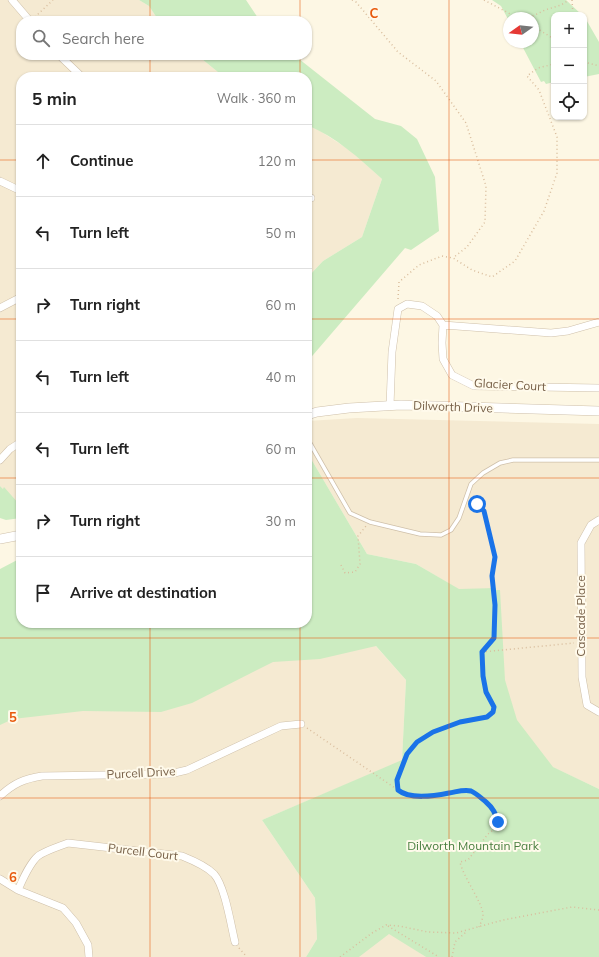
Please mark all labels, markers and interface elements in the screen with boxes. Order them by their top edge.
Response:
text: C [370,5,379,21]
north arrow [503,12,539,48]
map controls [551,12,587,120]
button: + [551,12,587,48]
search box [16,16,312,60]
icon: search [30,27,52,49]
text: Search here [62,29,144,48]
button: − [551,48,587,84]
button: locate [551,84,587,120]
text: 5 min [32,88,77,109]
text: Walk · 360 m [217,90,296,106]
icon: ahead [32,150,54,172]
text: Continue [70,151,133,170]
text: 120 m [258,153,296,169]
icon: left [32,222,54,244]
text: Turn left [70,223,129,242]
text: 50 m [266,225,296,241]
icon: right [32,294,54,316]
text: Turn right [70,295,140,314]
text: 60 m [266,297,296,313]
icon: left [32,366,54,388]
text: Turn left [70,367,129,386]
text: 40 m [266,369,296,385]
street label: Glacier Court [474,375,546,394]
street label: Dilworth Drive [413,398,493,415]
icon: left [32,438,54,460]
text: Turn left [70,439,129,458]
text: 60 m [266,441,296,457]
route start [468,495,486,513]
icon: right [32,510,54,532]
text: Turn right [70,511,140,530]
text: 30 m [266,513,296,529]
street label: Cascade Place [573,575,588,657]
icon: arrive [32,582,54,604]
text: Arrive at destination [70,583,217,602]
text: 5 [9,709,17,725]
street label: Purcell Drive [106,763,176,782]
route end [489,813,507,831]
park label: Dilworth Mountain Park [407,838,540,853]
street label: Purcell Court [107,840,179,863]
text: 6 [9,869,17,885]

